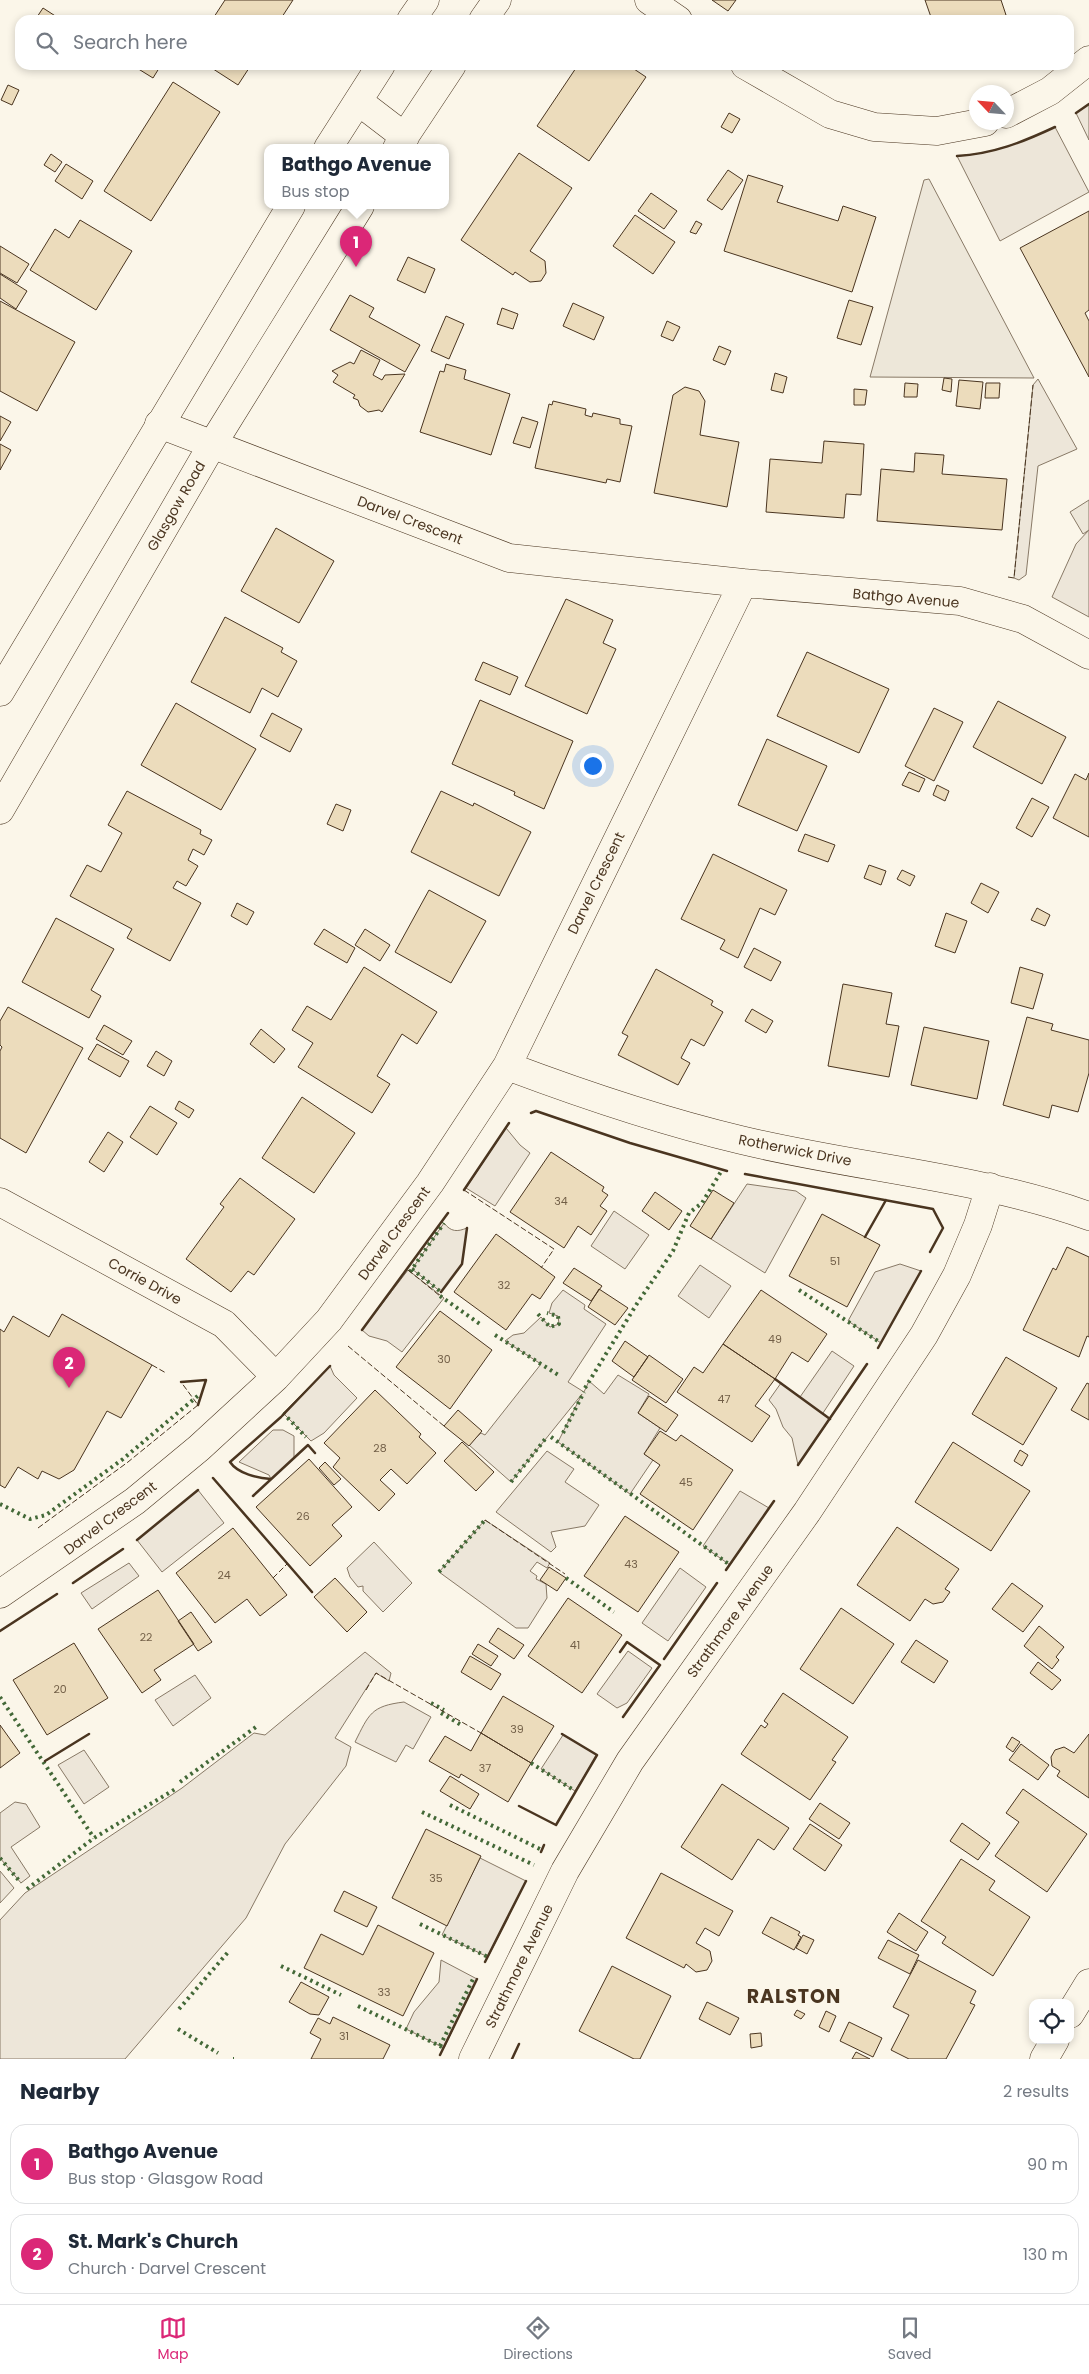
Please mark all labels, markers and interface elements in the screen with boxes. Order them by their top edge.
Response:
search box [15,15,1074,70]
icon: search [33,29,61,57]
text: Search here [73,29,187,56]
north arrow [969,85,1014,130]
popup [264,144,449,209]
text: Bathgo Avenue [282,151,431,178]
text: Bus stop [282,180,349,203]
pin: 1 [340,226,372,267]
street label: Glasgow Road [142,457,210,555]
street label: Darvel Crescent [354,491,466,549]
street label: Bathgo Avenue [852,583,960,613]
your location [580,753,606,779]
street label: Darvel Crescent [563,828,629,938]
street label: Rotherwick Drive [737,1129,854,1171]
street label: Darvel Crescent [353,1182,435,1284]
house number: 34 [554,1193,568,1209]
street label: Corrie Drive [105,1253,186,1310]
house number: 51 [830,1253,840,1269]
house number: 32 [498,1277,510,1293]
house number: 49 [768,1331,782,1347]
pin: 2 [53,1347,85,1388]
house number: 30 [437,1351,451,1367]
house number: 47 [718,1391,730,1407]
house number: 28 [373,1440,387,1456]
house number: 45 [679,1474,693,1490]
street label: Darvel Crescent [59,1476,161,1560]
house number: 26 [296,1508,310,1524]
house number: 43 [624,1556,638,1572]
street label: Strathmore Avenue [682,1560,778,1682]
house number: 24 [217,1567,231,1583]
house number: 22 [140,1629,152,1645]
house number: 41 [570,1637,580,1653]
house number: 20 [53,1681,67,1697]
house number: 39 [510,1721,524,1737]
house number: 37 [479,1760,491,1776]
house number: 35 [429,1870,443,1886]
street label: Strathmore Avenue [480,1900,558,2031]
district label: RALSTON [747,1983,841,2010]
house number: 33 [378,1984,390,2000]
map controls [1029,1999,1074,2044]
button: locate [1029,1999,1074,2044]
house number: 31 [339,2028,349,2044]
text: Nearby [20,2077,100,2106]
text: 2 results [1003,2080,1069,2103]
text: Bathgo Avenue [68,2138,218,2165]
text: 1 [34,2153,40,2176]
text: 90 m [1027,2153,1068,2176]
text: Bus stop · Glasgow Road [68,2167,263,2190]
text: St. Mark's Church [68,2228,238,2255]
text: 2 [32,2243,42,2266]
text: 130 m [1023,2243,1068,2266]
text: Church · Darvel Crescent [68,2257,266,2280]
tab: Map [157,2314,188,2365]
tab: Directions [503,2314,573,2365]
tab: Saved [888,2314,932,2365]

